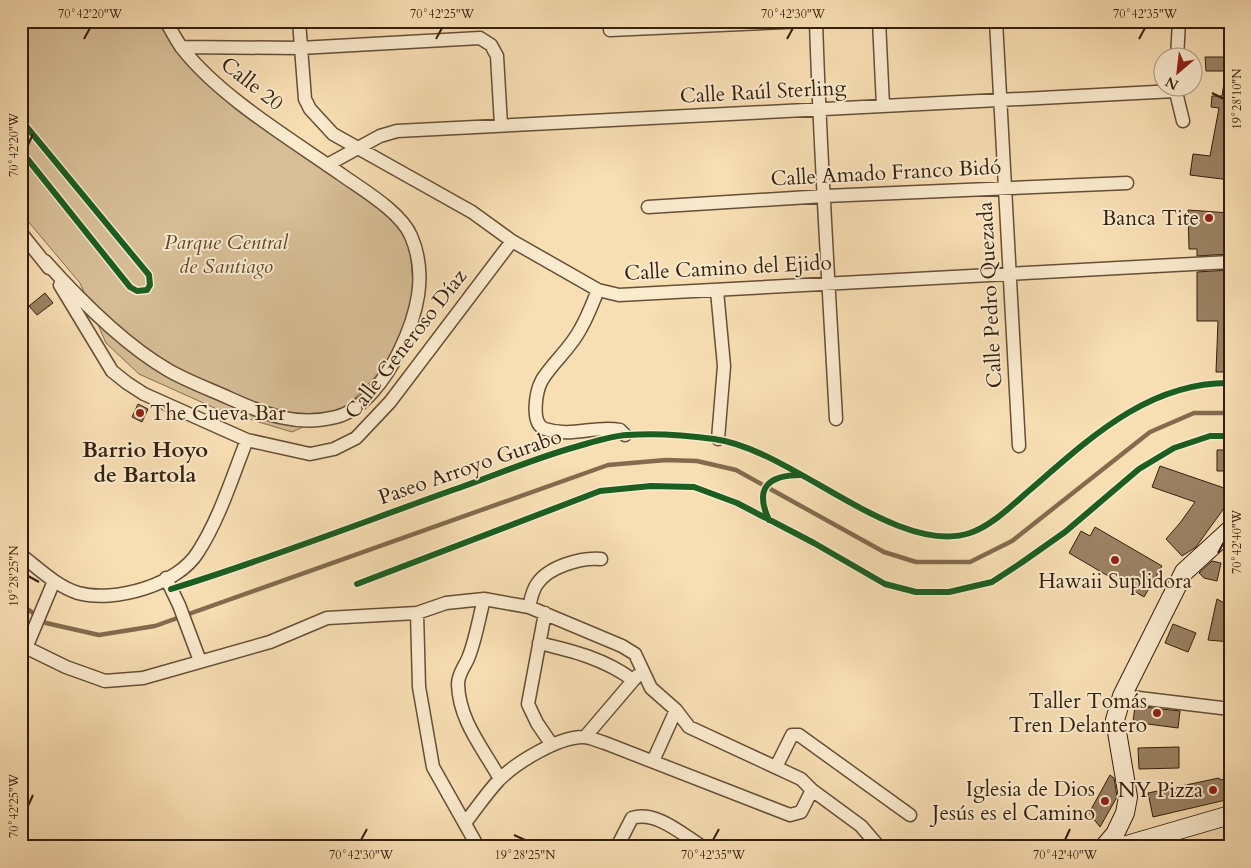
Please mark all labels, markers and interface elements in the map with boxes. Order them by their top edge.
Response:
text: 70°42'20"W [58,6,123,22]
text: 70°42'25"W [410,6,475,22]
text: 70°42'30"W [761,6,826,22]
text: 70°42'35"W [1113,6,1178,22]
north arrow [1154,48,1204,98]
street label: Calle 20 [215,50,289,118]
text: 19°28'10"N [1229,68,1245,129]
text: N [1162,72,1182,94]
street label: Calle Raúl Sterling [679,73,847,111]
text: 70°42'20"W [6,112,22,177]
street label: Calle Amado Franco Bidó [770,152,1002,194]
street label: Calle Pedro Quezada [971,201,1009,389]
place label: Banca Tite [1102,204,1199,233]
marker: Banca Tite [1203,212,1215,224]
park label: Parque Central de Santiago [164,228,289,281]
street label: Calle Camino del Ejido [624,248,832,288]
street label: Calle Generoso Díaz [338,262,474,425]
place label: The Cueva Bar [150,399,286,428]
marker: The Cueva Bar [134,407,146,419]
street label: Paseo Arroyo Gurabo [374,422,566,512]
district label: Barrio Hoyo de Bartola [82,435,208,490]
text: 70°42'40"W [1229,509,1245,574]
text: 19°28'25"N [6,545,22,606]
marker: Hawaii Suplidora [1109,554,1121,566]
place label: Hawaii Suplidora [1038,567,1192,596]
place label: Taller Tomás Tren Delantero [1009,687,1147,740]
marker: Taller Tomás Tren Delantero [1151,707,1163,719]
text: 70°42'25"W [6,773,22,838]
place label: Iglesia de Dios Jesús es el Camino [929,775,1095,828]
place label: NY Pizza [1118,776,1203,805]
marker: NY Pizza [1207,784,1219,796]
marker: Iglesia de Dios Jesús es el Camino [1099,795,1111,807]
text: 70°42'30"W [329,847,394,863]
text: 19°28'25"N [495,847,556,863]
text: 70°42'35"W [681,847,746,863]
text: 70°42'40"W [1033,847,1098,863]

